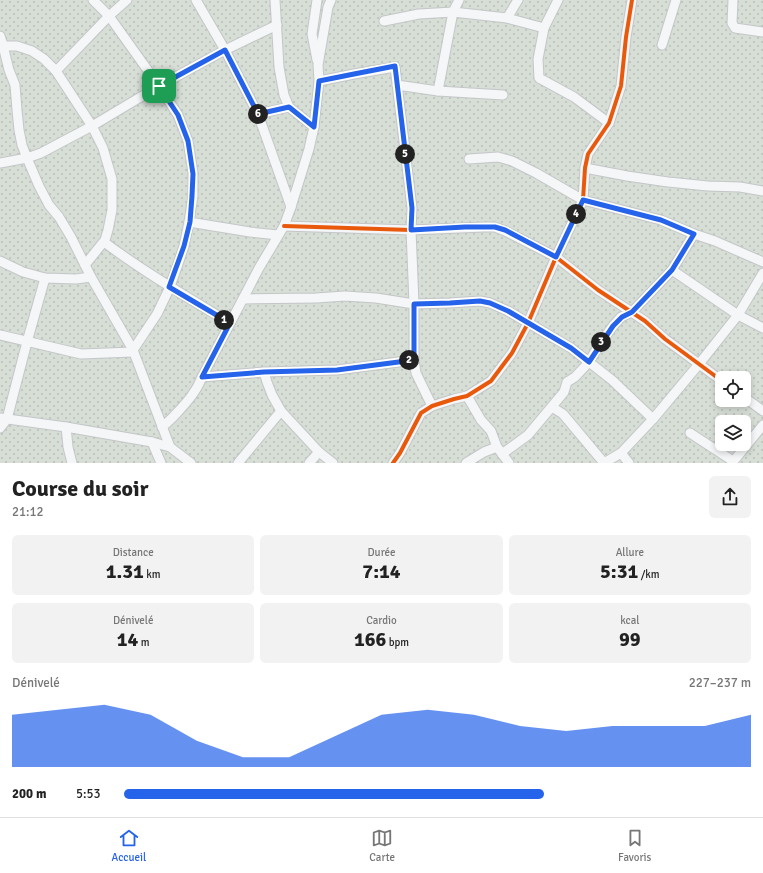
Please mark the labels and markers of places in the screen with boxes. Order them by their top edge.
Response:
pin [142,69,176,103]
pin: 6 [248,104,268,124]
pin: 5 [395,144,415,164]
pin: 4 [566,204,586,224]
pin: 1 [214,310,234,330]
pin: 3 [591,332,611,352]
pin: 2 [399,350,419,370]

